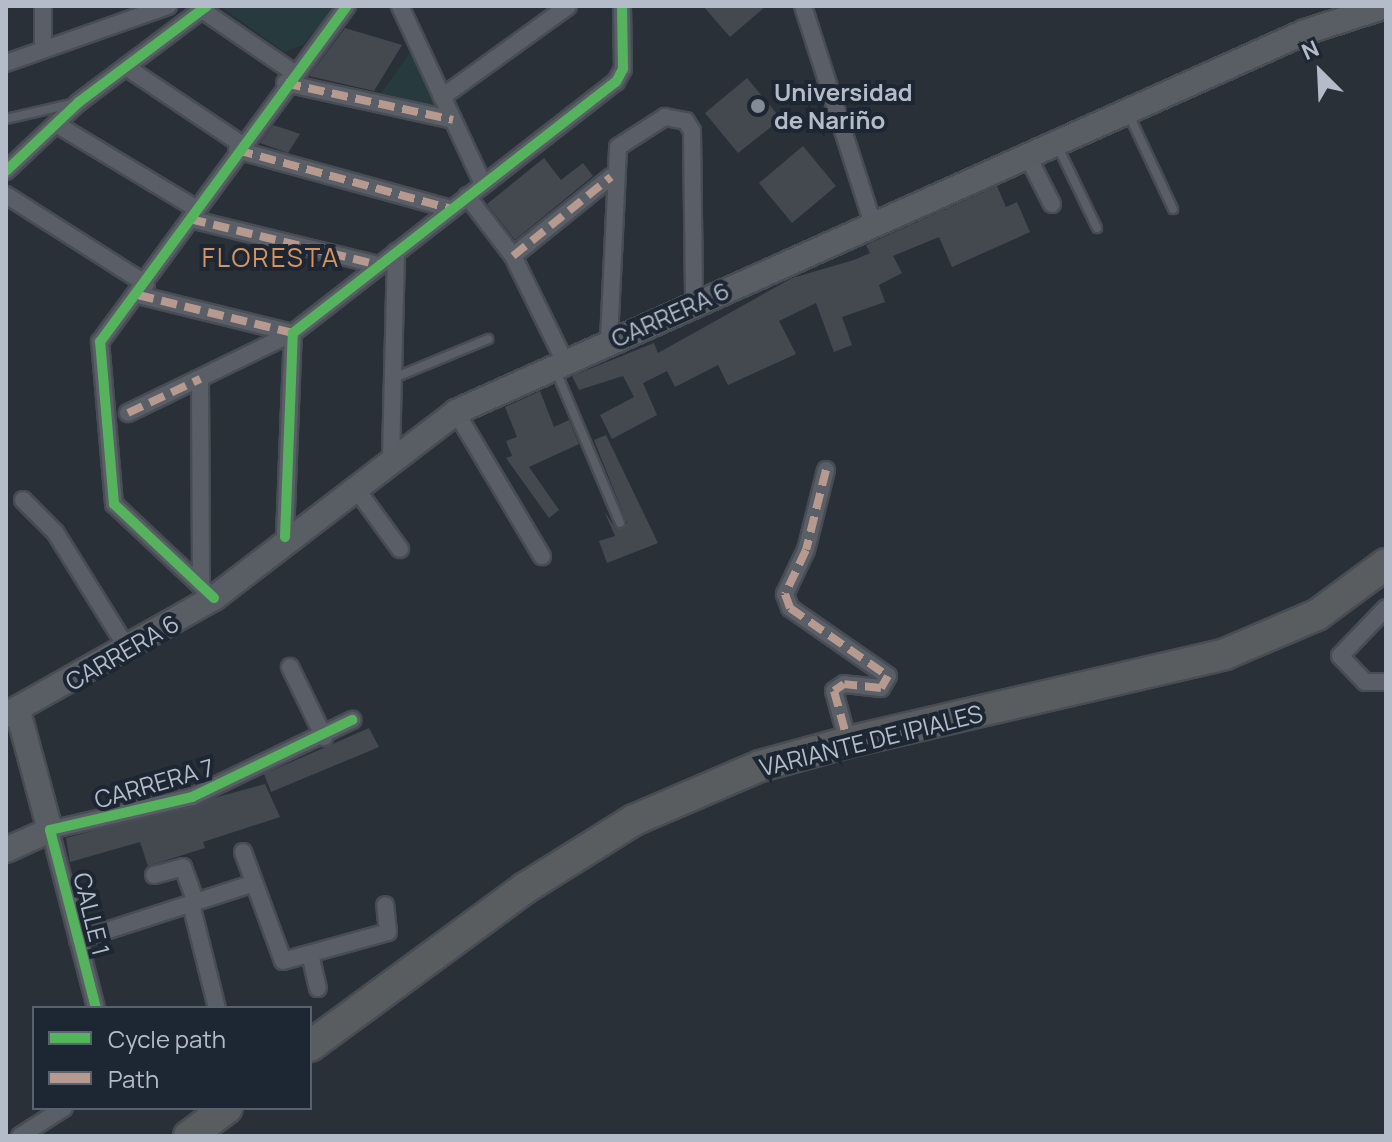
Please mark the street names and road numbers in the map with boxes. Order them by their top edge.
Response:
street label: CARRERA 6 [607,275,733,353]
street label: CARRERA 6 [60,608,184,696]
street label: VARIANTE DE IPIALES [757,698,985,782]
street label: CARRERA 7 [91,752,217,814]
street label: CALLE 1 [68,870,116,958]

